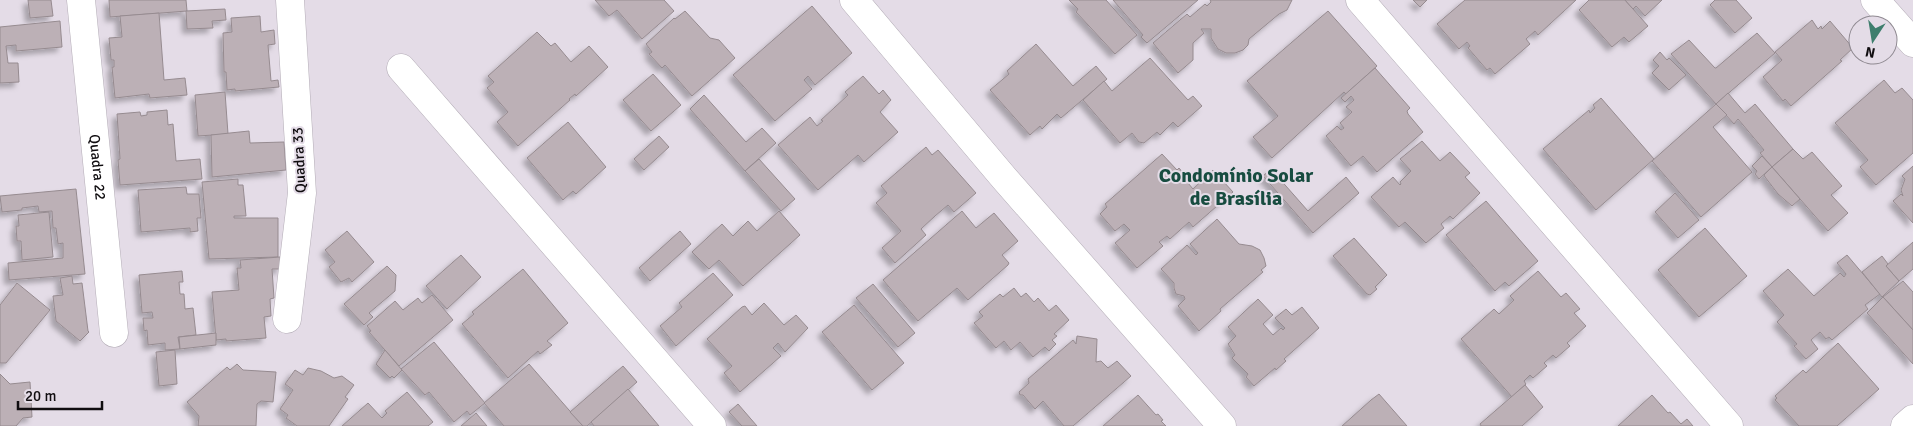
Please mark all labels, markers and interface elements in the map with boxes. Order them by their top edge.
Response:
north arrow [1848,15,1898,65]
text: N [1864,43,1877,62]
street label: Quadra 33 [288,127,310,193]
street label: Quadra 22 [85,133,110,201]
district label: Condomínio Solar de Brasília [1159,163,1313,211]
scale bar [18,378,101,410]
text: 20 m [25,387,56,405]

